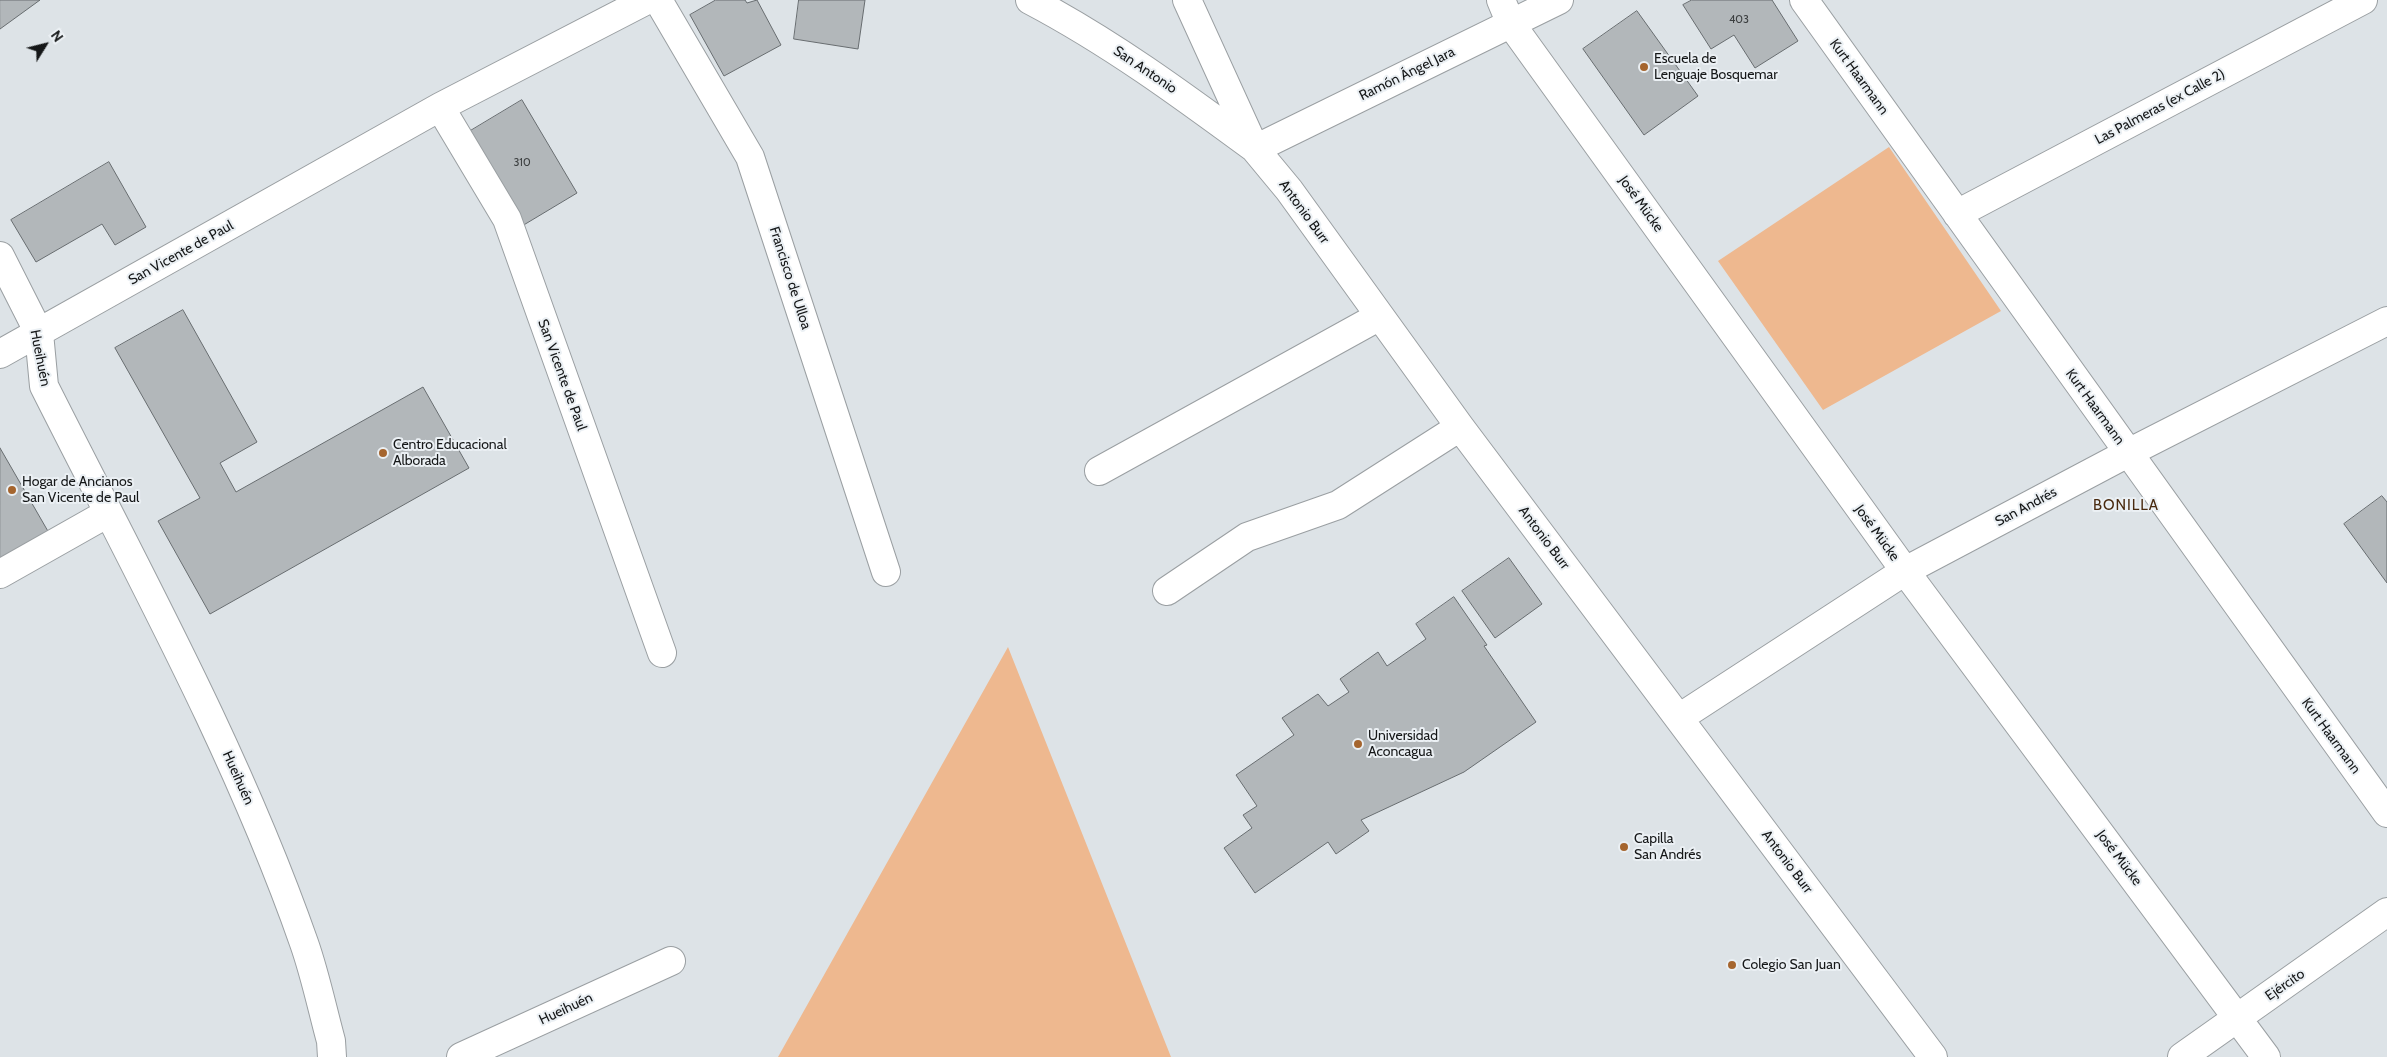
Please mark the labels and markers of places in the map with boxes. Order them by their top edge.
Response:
place label: Escuela de Lenguaje Bosquemar [1654,51,1778,84]
marker: Escuela de Lenguaje Bosquemar [1638,61,1650,73]
place label: Centro Educacional Alborada [393,437,507,470]
marker: Centro Educacional Alborada [377,447,389,459]
place label: Hogar de Ancianos San Vicente de Paul [22,474,139,507]
marker: Hogar de Ancianos San Vicente de Paul [6,484,18,496]
place label: Universidad Aconcagua [1368,728,1438,760]
marker: Universidad Aconcagua [1352,738,1364,750]
place label: Capilla San Andrés [1634,831,1701,864]
marker: Capilla San Andrés [1618,841,1630,853]
place label: Colegio San Juan [1742,957,1841,973]
marker: Colegio San Juan [1726,959,1738,971]

